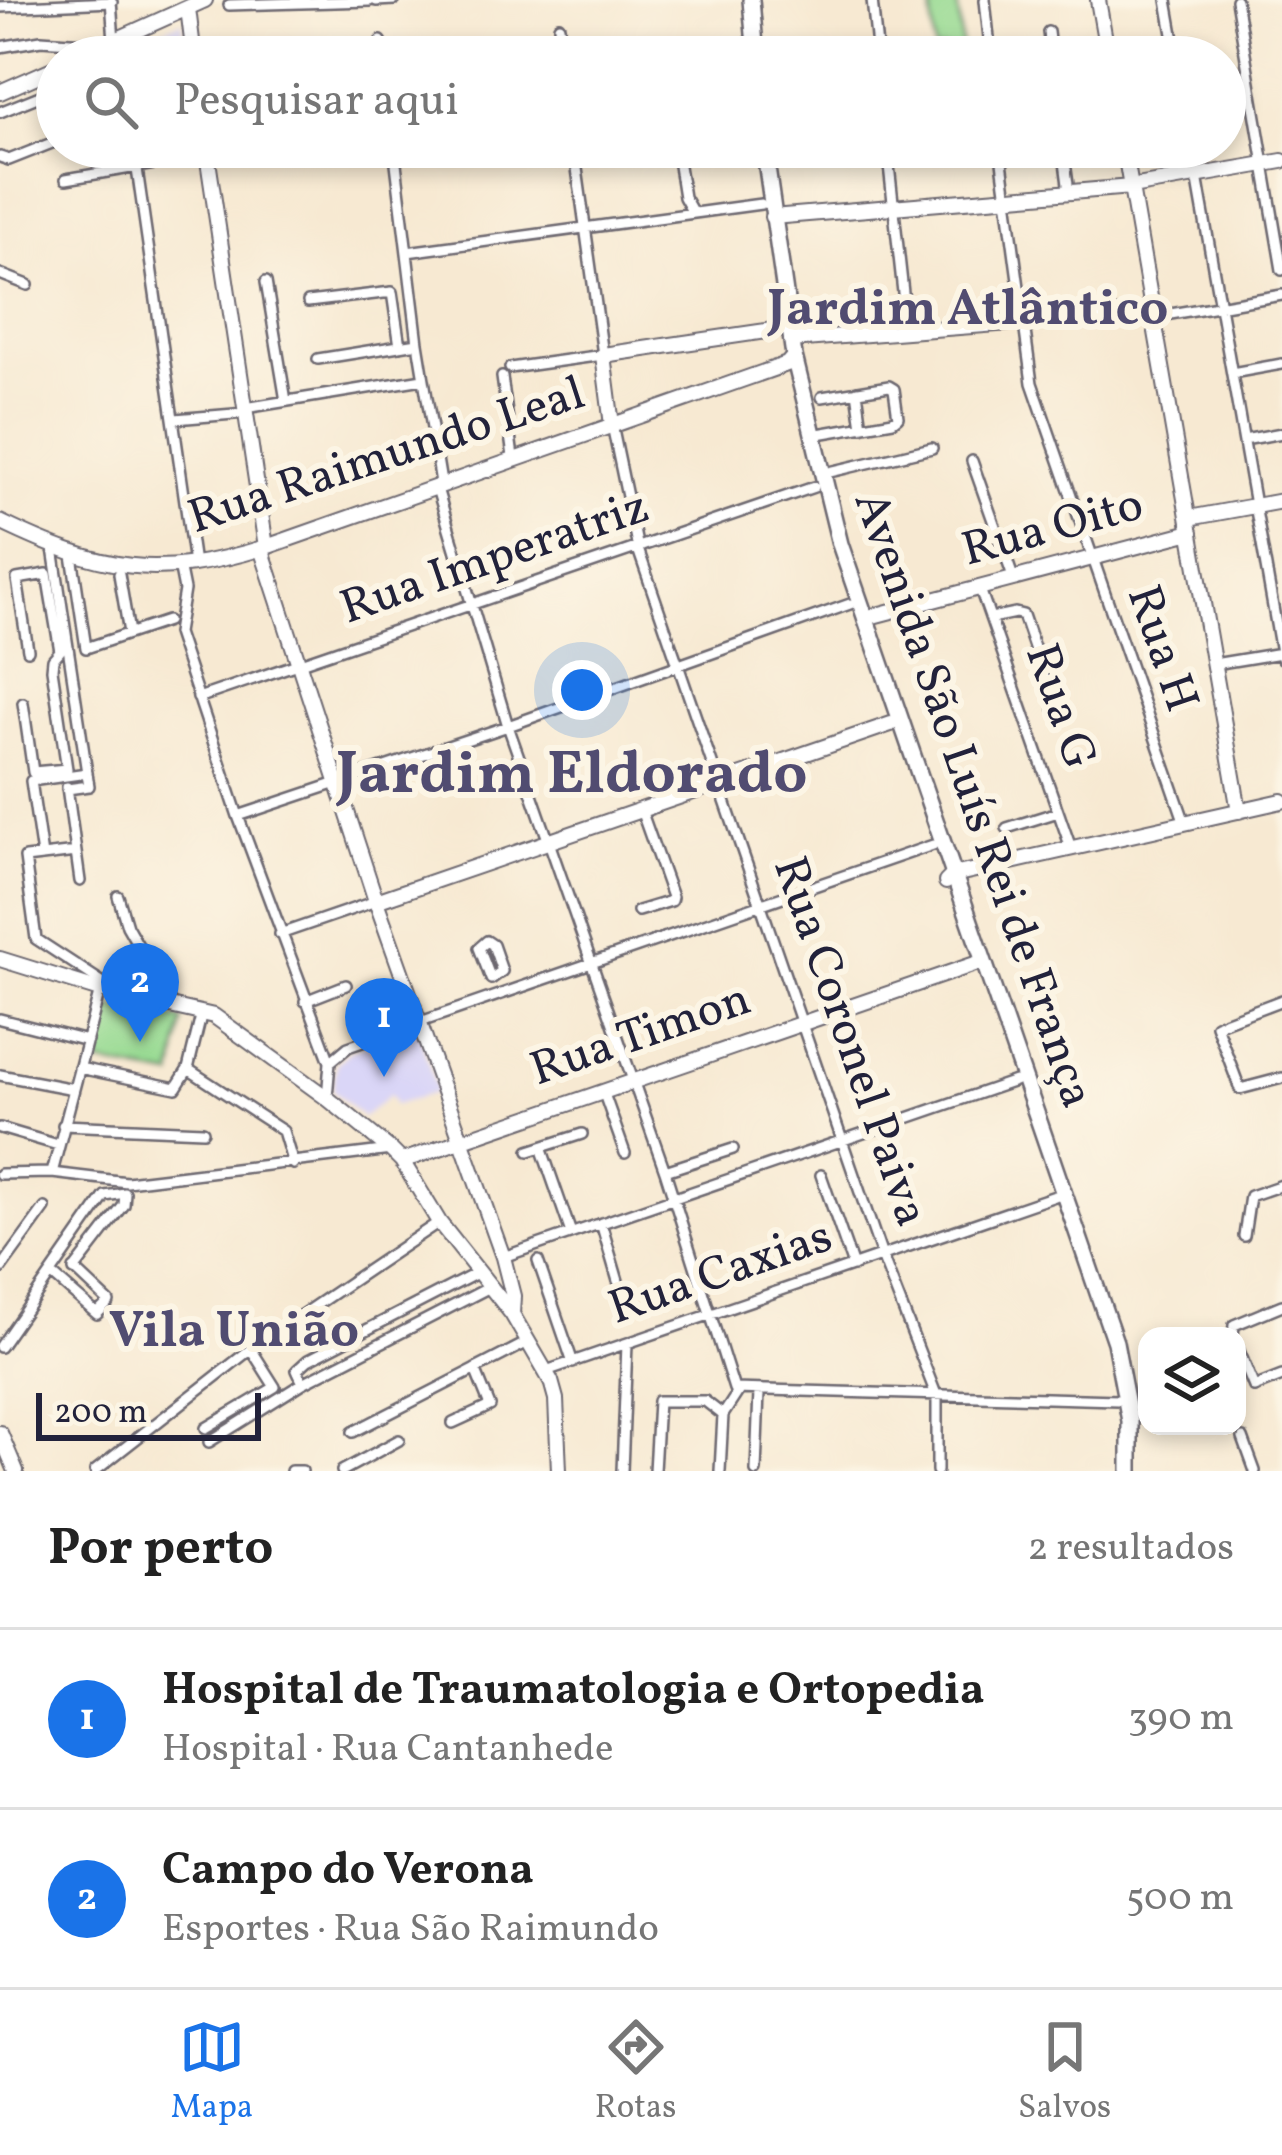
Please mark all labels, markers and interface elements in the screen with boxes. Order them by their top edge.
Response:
search box [36,36,1246,168]
icon: search [78,69,144,135]
text: Pesquisar aqui [174,71,459,134]
district label: Jardim Atlântico [767,275,1168,346]
street label: Rua Raimundo Leal [180,361,594,553]
street label: Rua Oito [955,473,1151,585]
street label: Rua Imperatriz [332,475,658,643]
street label: Avenida São Luís Rei de França [835,483,1109,1117]
street label: Rua H [1108,577,1214,721]
street label: Rua G [1006,635,1112,779]
your location [552,660,612,720]
district label: Jardim Eldorado [335,735,808,818]
street label: Rua Coronel Paiva [754,848,944,1236]
pin: 2 [101,943,179,1042]
street label: Rua Timon [522,967,760,1105]
pin: 1 [345,978,423,1077]
street label: Rua Caxias [600,1205,842,1343]
district label: Vila União [109,1297,359,1368]
map controls [1138,1327,1246,1435]
button: layers [1138,1327,1246,1435]
scale bar [36,1387,261,1440]
text: 200 m [54,1391,148,1437]
text: Por perto [48,1514,273,1585]
text: 2 resultados [1028,1522,1234,1576]
text: Hospital de Traumatologia e Ortopedia [162,1660,985,1723]
text: 1 [79,1692,95,1746]
text: 390 m [1128,1692,1234,1746]
text: Hospital · Rua Cantanhede [162,1723,614,1777]
text: Campo do Verona [162,1840,534,1903]
text: 2 [77,1872,97,1926]
text: 500 m [1126,1872,1234,1926]
text: Esportes · Rua São Raimundo [162,1903,659,1957]
tab: Mapa [171,2014,253,2132]
tab: Rotas [595,2014,676,2132]
tab: Salvos [1018,2014,1111,2132]

